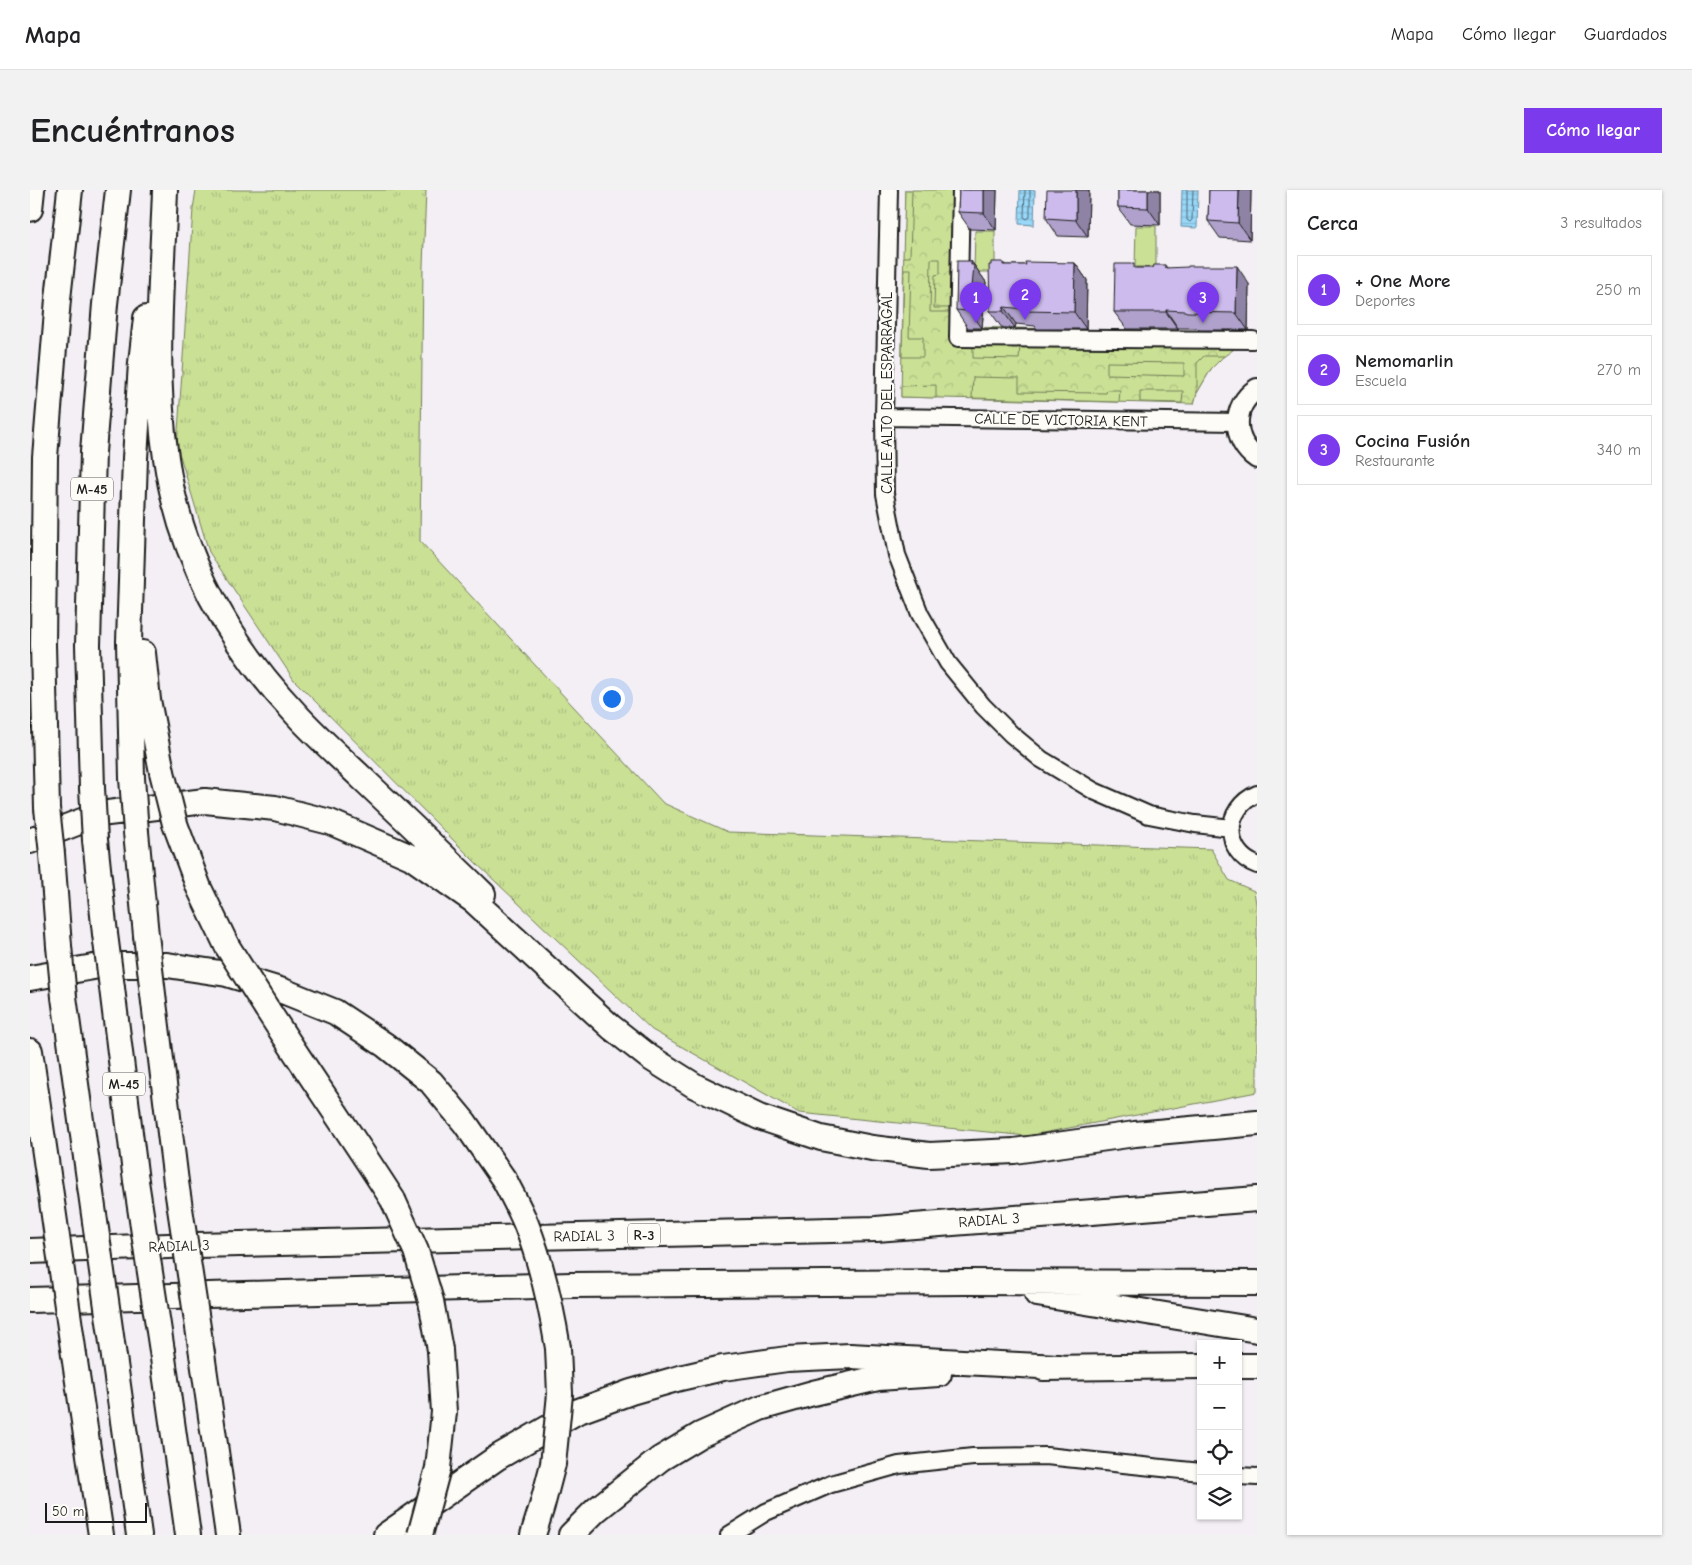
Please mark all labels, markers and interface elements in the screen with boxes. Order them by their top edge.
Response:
text: Mapa [25,21,81,49]
text: Mapa [1391,24,1434,45]
text: Cómo llegar [1462,24,1556,45]
text: Guardados [1584,24,1667,45]
button: Cómo llegar [1524,108,1662,153]
text: Encuéntranos [30,110,235,151]
text: Cerca [1307,211,1358,235]
text: 3 resultados [1560,214,1642,232]
text: + One More [1355,270,1450,292]
pin: 2 [1009,279,1041,320]
text: 1 [1321,281,1327,299]
text: 250 m [1596,281,1641,299]
pin: 1 [960,282,992,323]
pin: 3 [1187,282,1219,323]
street label: CALLE ALTO DEL ESPARRAGAL [878,292,896,494]
text: Deportes [1355,292,1415,310]
text: Nemomarlin [1355,350,1454,372]
text: 2 [1320,361,1328,379]
text: 270 m [1597,361,1641,379]
text: Escuela [1355,372,1407,390]
street label: CALLE DE VICTORIA KENT [974,409,1148,431]
text: Cocina Fusión [1355,430,1470,452]
text: 3 [1320,441,1328,459]
text: 340 m [1597,441,1641,459]
text: Restaurante [1355,452,1435,470]
road number: M-45 [71,478,113,500]
your location [599,686,625,712]
road number: M-45 [103,1072,145,1096]
street label: RADIAL 3 [958,1209,1020,1231]
road number: R-3 [628,1224,660,1246]
street label: RADIAL 3 [553,1226,615,1246]
street label: RADIAL 3 [148,1236,210,1256]
map controls [1197,1340,1242,1520]
button: + [1197,1340,1242,1385]
button: − [1197,1385,1242,1430]
button: locate [1197,1430,1242,1475]
button: layers [1197,1475,1242,1520]
scale bar [45,1500,148,1523]
text: 50 m [52,1503,84,1520]

